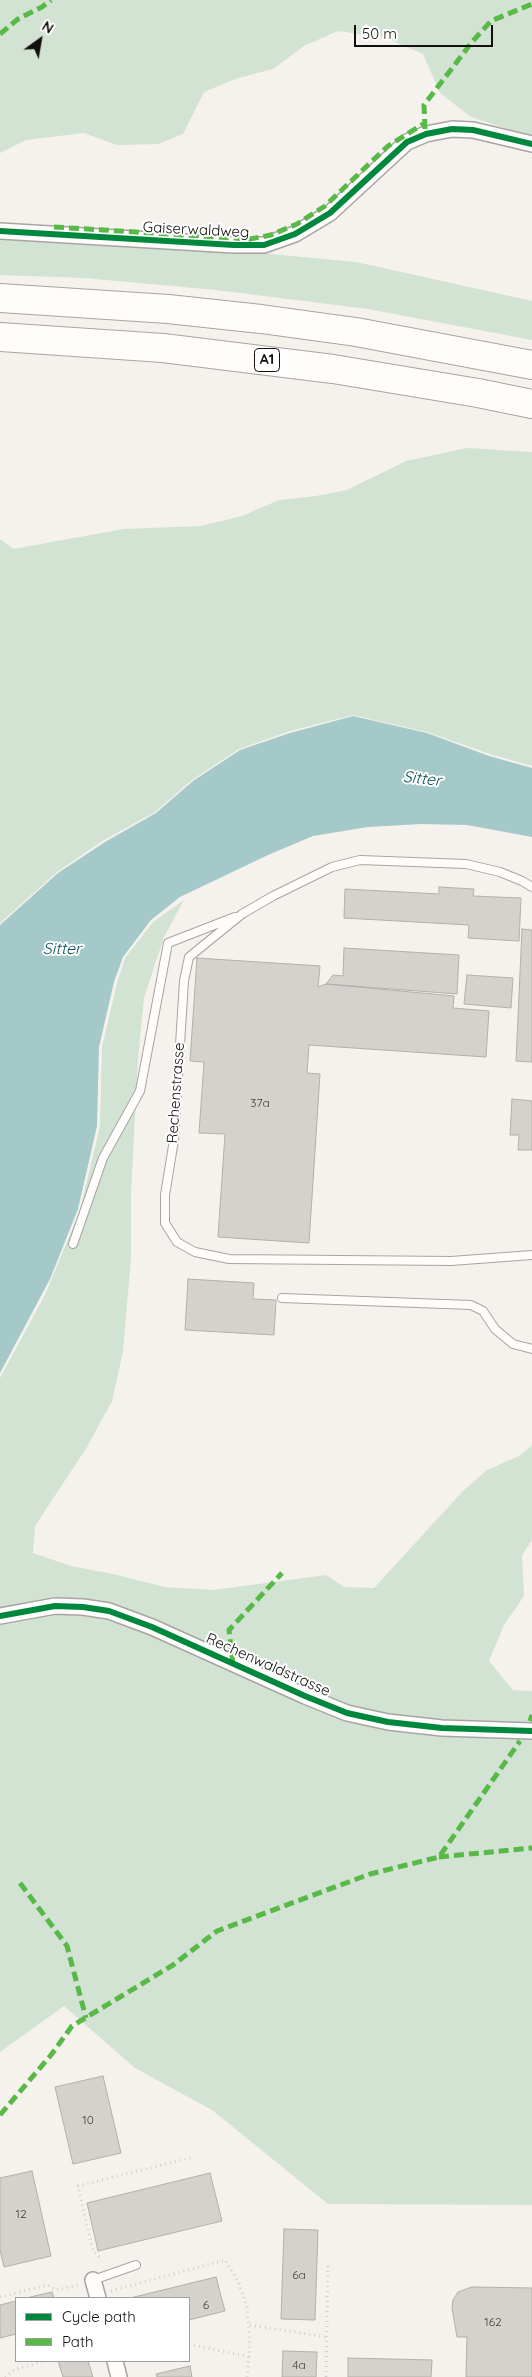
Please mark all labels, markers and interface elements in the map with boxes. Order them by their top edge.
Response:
north arrow [15,15,65,65]
scale bar [357,15,496,47]
text: N [39,17,57,38]
text: 50 m [362,24,397,43]
street label: Gaiserwaldweg [142,218,250,242]
road number: A1 [254,348,280,372]
water label: Sitter [402,767,442,791]
water label: Sitter [43,939,81,959]
street label: Rechenstrasse [163,1042,189,1144]
house number: 37a [250,1096,270,1110]
street label: Rechenwaldstrasse [203,1630,333,1700]
house number: 10 [82,2113,94,2127]
house number: 12 [15,2207,27,2221]
house number: 6a [292,2268,306,2282]
legend [15,2297,190,2362]
house number: 6 [203,2298,209,2312]
text: Cycle path [62,2307,136,2326]
house number: 162 [484,2315,502,2329]
text: Path [62,2332,94,2351]
house number: 4a [292,2358,306,2372]

